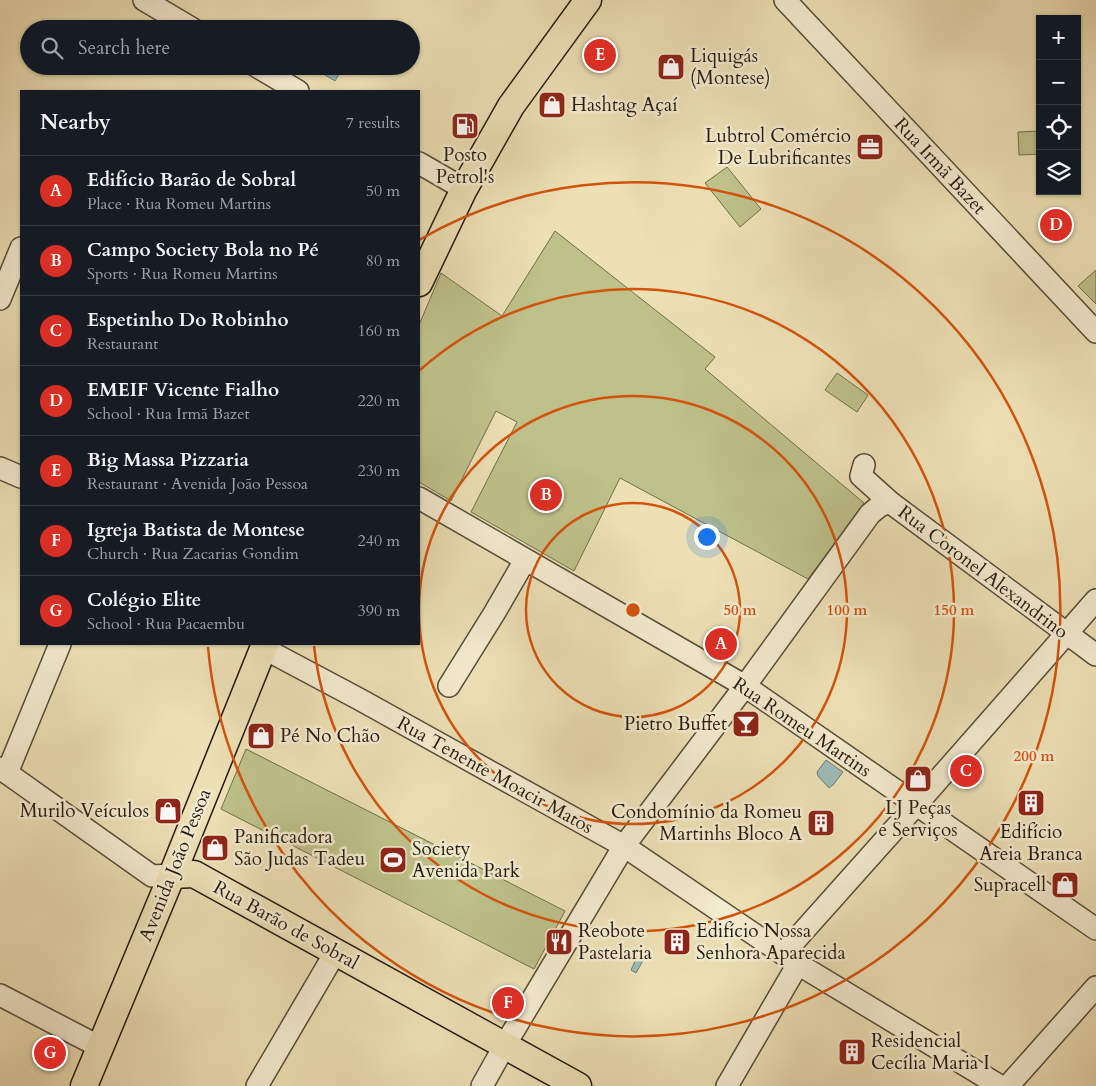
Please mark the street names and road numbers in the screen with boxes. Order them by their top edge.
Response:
street label: Rua Irmã Bazet [888,112,992,220]
street label: Rua Coronel Alexandrino [892,499,1074,645]
street label: Rua Romeu Martins [728,671,876,783]
street label: Rua Tenente Moacir Matos [392,710,598,840]
street label: Avenida João Pessoa [132,785,218,945]
street label: Rua Barão de Sobral [209,874,363,976]

